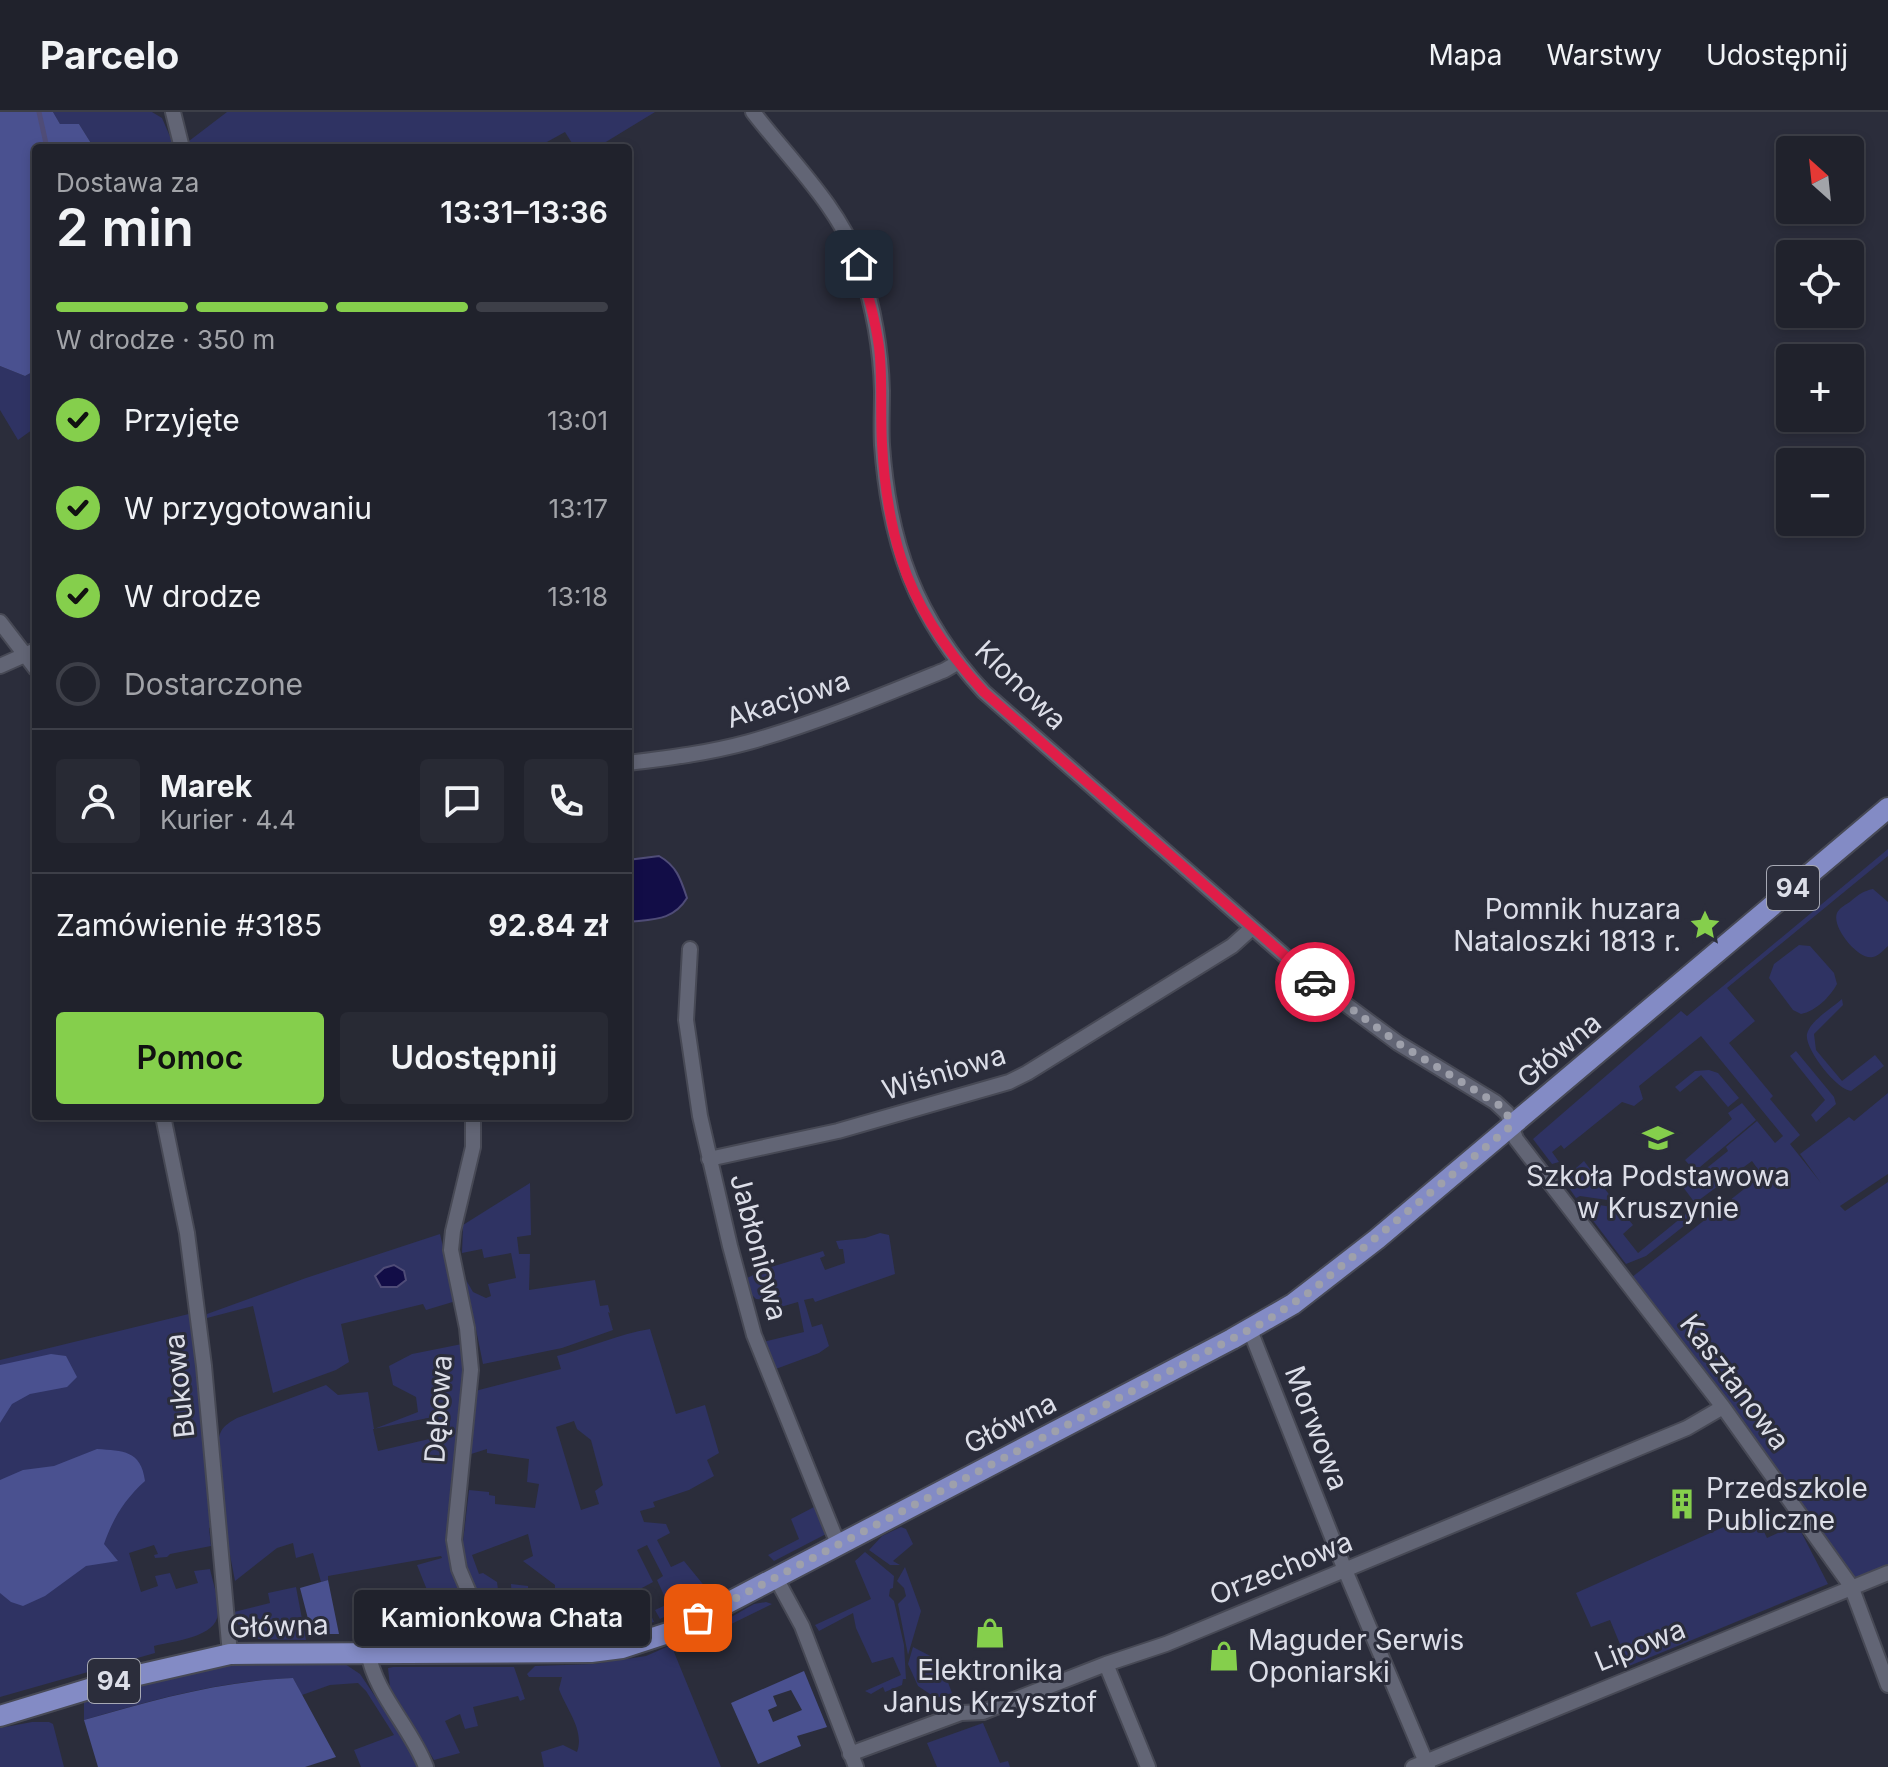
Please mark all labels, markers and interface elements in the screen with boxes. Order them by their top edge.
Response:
text: Parcelo [40,32,179,78]
text: Mapa [1428,38,1503,72]
text: Warstwy [1547,38,1662,72]
text: Udostępnij [1706,38,1848,72]
north arrow [1776,136,1864,224]
map controls [1776,136,1864,536]
text: Dostawa za [56,167,199,198]
text: 13:31–13:36 [440,194,608,230]
text: 2 min [56,196,194,259]
pin [825,230,893,298]
button: locate [1776,240,1864,328]
icon: home [837,242,881,286]
text: W drodze · 350 m [56,324,275,355]
button: + [1776,344,1864,432]
icon: check [56,398,100,442]
text: Przyjęte [124,402,240,438]
text: 13:01 [547,405,608,436]
button: − [1776,448,1864,536]
icon: check [56,486,100,530]
text: W przygotowaniu [124,490,372,526]
text: 13:17 [549,493,608,524]
icon: check [56,574,100,618]
text: W drodze [124,578,261,614]
text: 13:18 [547,581,608,612]
street label: Klonowa [968,633,1074,737]
street label: Akacjowa [722,663,854,735]
text: Dostarczone [124,666,303,702]
button: person [56,759,140,843]
button: chat [420,759,504,843]
button: phone [524,759,608,843]
text: Marek [160,768,252,804]
text: Kurier · 4.4 [160,804,296,835]
road number: 94 [1767,866,1819,910]
place label: Pomnik huzara Nataloszki 1813 r. [1453,892,1681,958]
text: Zamówienie #3185 [56,907,322,943]
text: 92.84 zł [488,907,608,943]
place icon: Pomnik huzara Nataloszki 1813 r. [1688,908,1722,942]
courier [1275,942,1355,1022]
icon: car [1293,960,1337,1004]
street label: Główna [1510,1005,1608,1095]
button: Pomoc [56,1012,324,1104]
button: Udostępnij [340,1012,608,1104]
street label: Wiśniowa [878,1037,1010,1107]
school or university icon: Szkoła Podstawowa w Kruszynie [1641,1121,1675,1155]
place label: Szkoła Podstawowa w Kruszynie [1526,1159,1790,1225]
street label: Jabłoniowa [723,1170,795,1324]
street label: Kasztanowa [1673,1307,1797,1457]
street label: Bukowa [157,1332,201,1440]
street label: Dębowa [417,1354,459,1464]
street label: Morwowa [1278,1361,1356,1495]
street label: Główna [958,1385,1062,1461]
place label: Przedszkole Publiczne [1706,1471,1868,1537]
building icon: Przedszkole Publiczne [1665,1487,1699,1521]
street label: Orzechowa [1205,1524,1357,1612]
pin [664,1584,732,1652]
callout: Kamionkowa Chata [354,1590,650,1646]
icon: bag [676,1596,720,1640]
text: Kamionkowa Chata [381,1602,623,1633]
street label: Główna [229,1607,329,1645]
street label: Lipowa [1590,1612,1690,1678]
shop icon: Elektronika Janus Krzysztof [973,1616,1007,1650]
place label: Maguder Serwis Oponiarski [1248,1623,1464,1689]
shop icon: Maguder Serwis Oponiarski [1207,1639,1241,1673]
place label: Elektronika Janus Krzysztof [883,1653,1097,1719]
road number: 94 [88,1659,140,1703]

